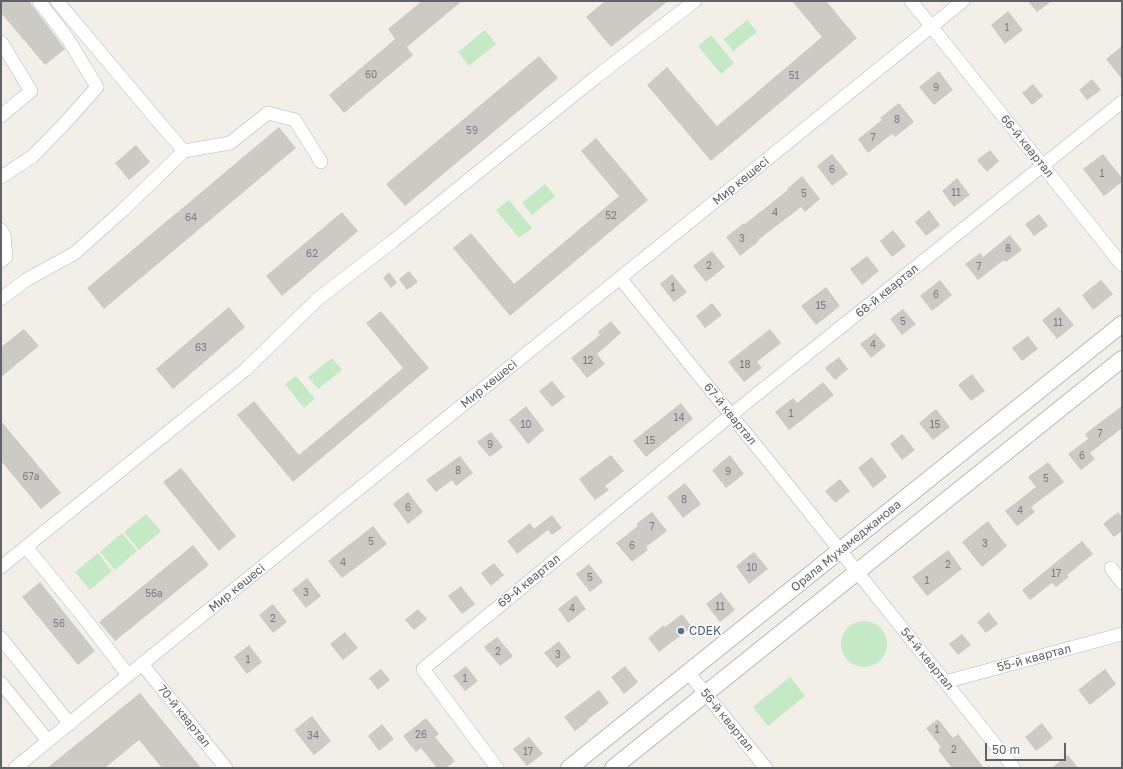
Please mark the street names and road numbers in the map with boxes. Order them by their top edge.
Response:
street label: 66-й квартал [997,112,1057,180]
street label: Мир көшесі [710,154,772,208]
street label: 68-й квартал [853,261,921,321]
street label: Мир көшесі [458,357,520,411]
street label: 67-й квартал [701,380,759,448]
street label: Орала Мухамеджанова [788,497,904,595]
street label: 69-й квартал [495,551,563,611]
street label: Мир көшесі [206,561,268,615]
street label: 54-й квартал [897,625,957,693]
street label: 55-й квартал [995,641,1073,675]
street label: 70-й квартал [155,682,213,750]
street label: 56-й квартал [697,686,757,754]

